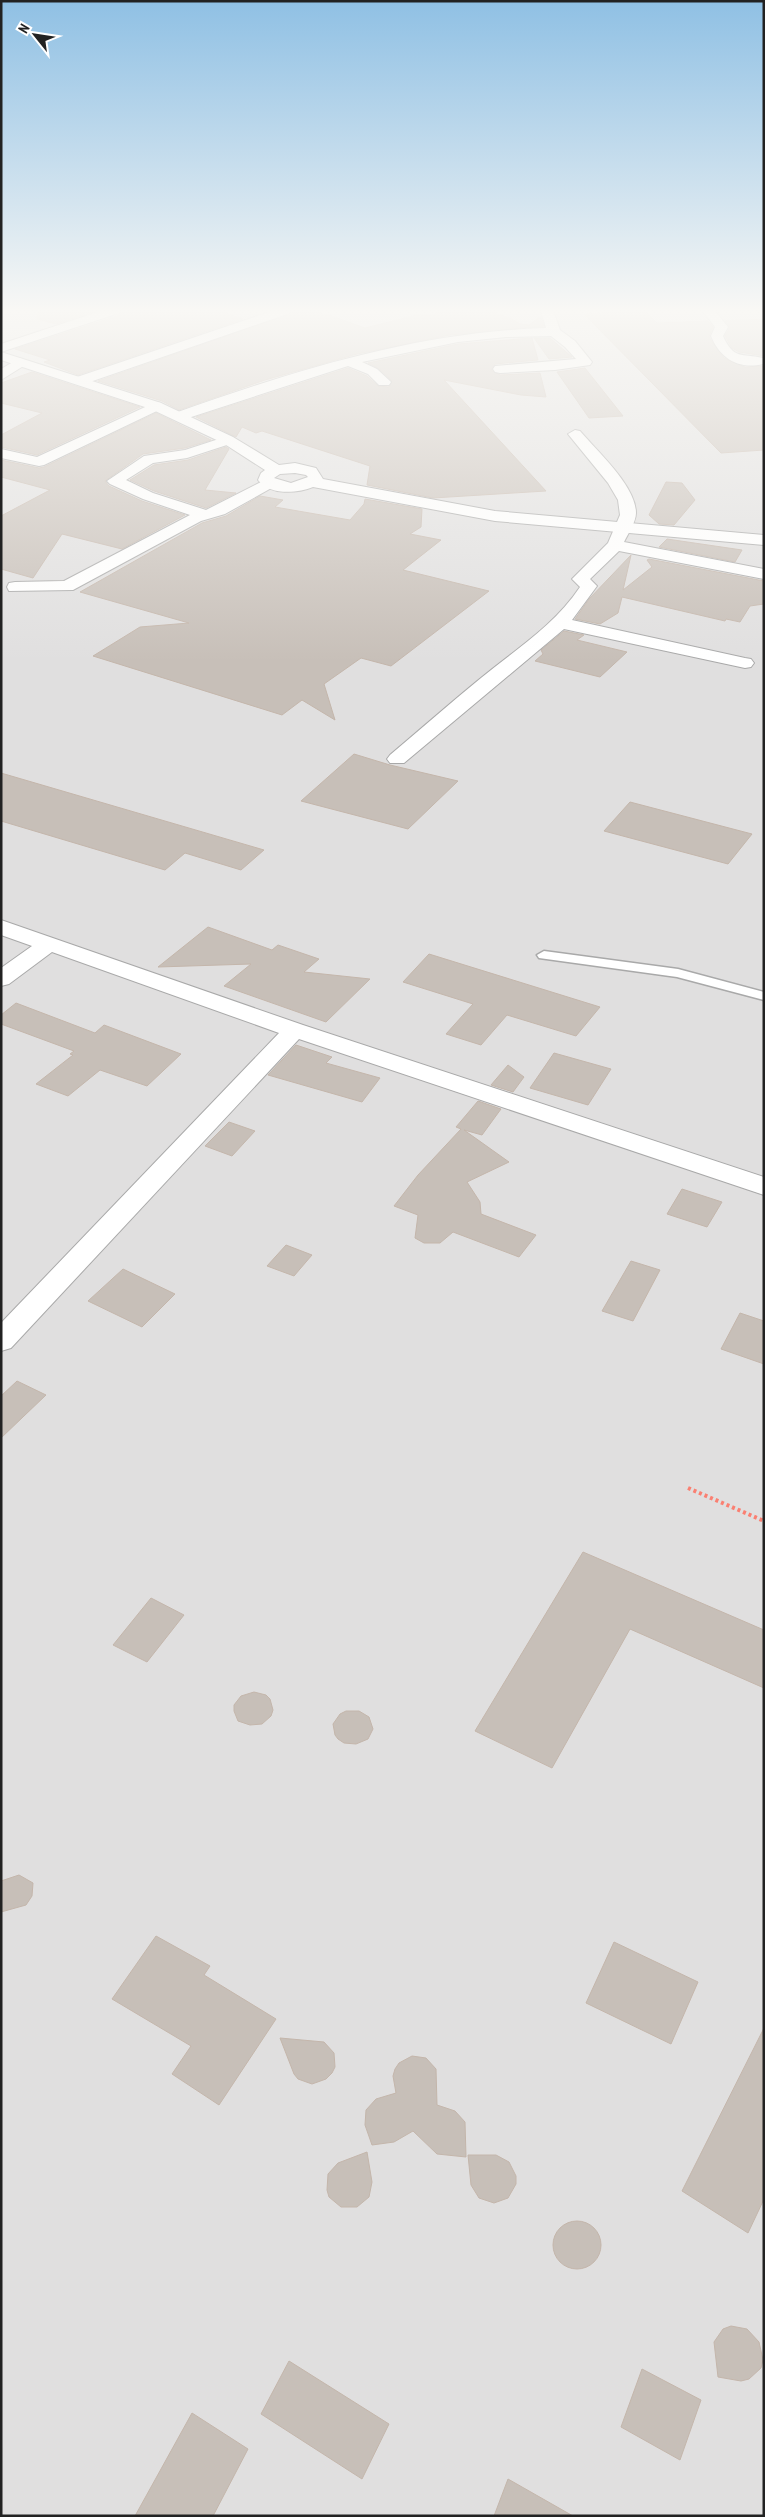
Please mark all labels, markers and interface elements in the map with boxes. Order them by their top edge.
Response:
north arrow [10,10,60,60]
text: N [14,21,33,36]

